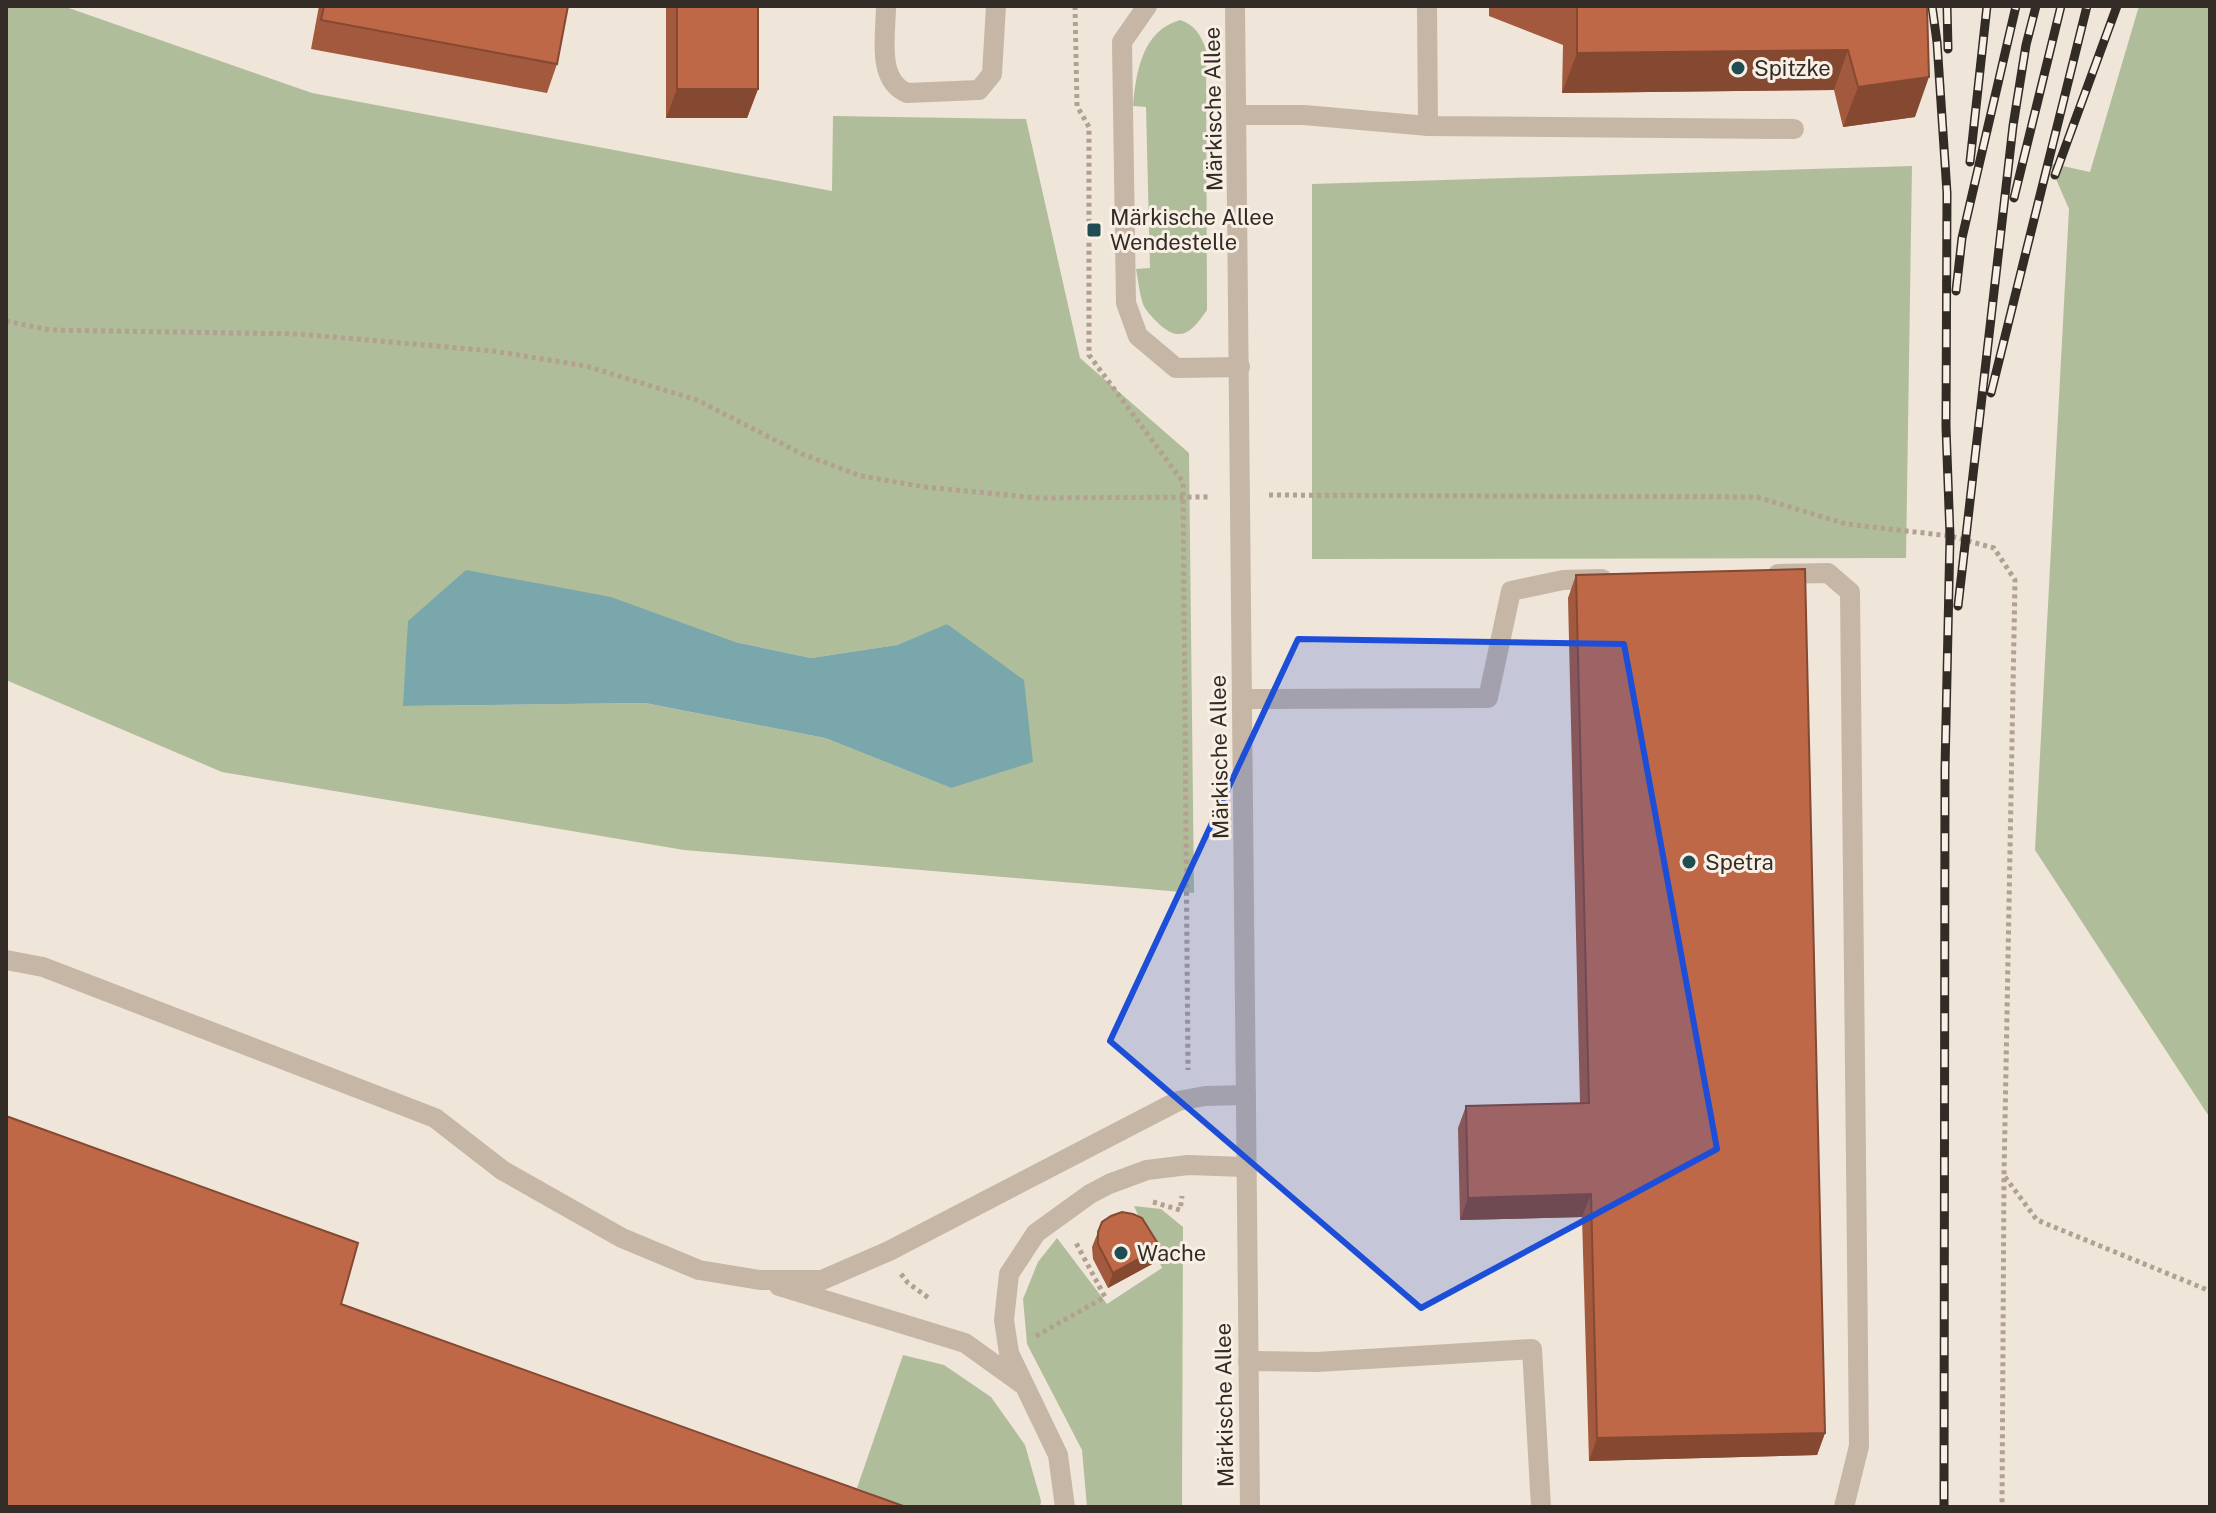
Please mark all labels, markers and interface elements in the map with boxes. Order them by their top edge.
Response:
street label: Märkische Allee [1199,27,1227,191]
place label: Spitzke [1754,55,1831,81]
marker: Spitzke [1729,59,1747,77]
place label: Märkische Allee Wendestelle [1110,204,1274,255]
marker: Märkische Allee Wendestelle [1085,221,1103,239]
street label: Märkische Allee [1205,675,1233,839]
place label: Spetra [1705,849,1774,875]
marker: Spetra [1680,853,1698,871]
place label: Wache [1137,1240,1206,1266]
marker: Wache [1112,1244,1130,1262]
street label: Märkische Allee [1210,1323,1238,1487]

